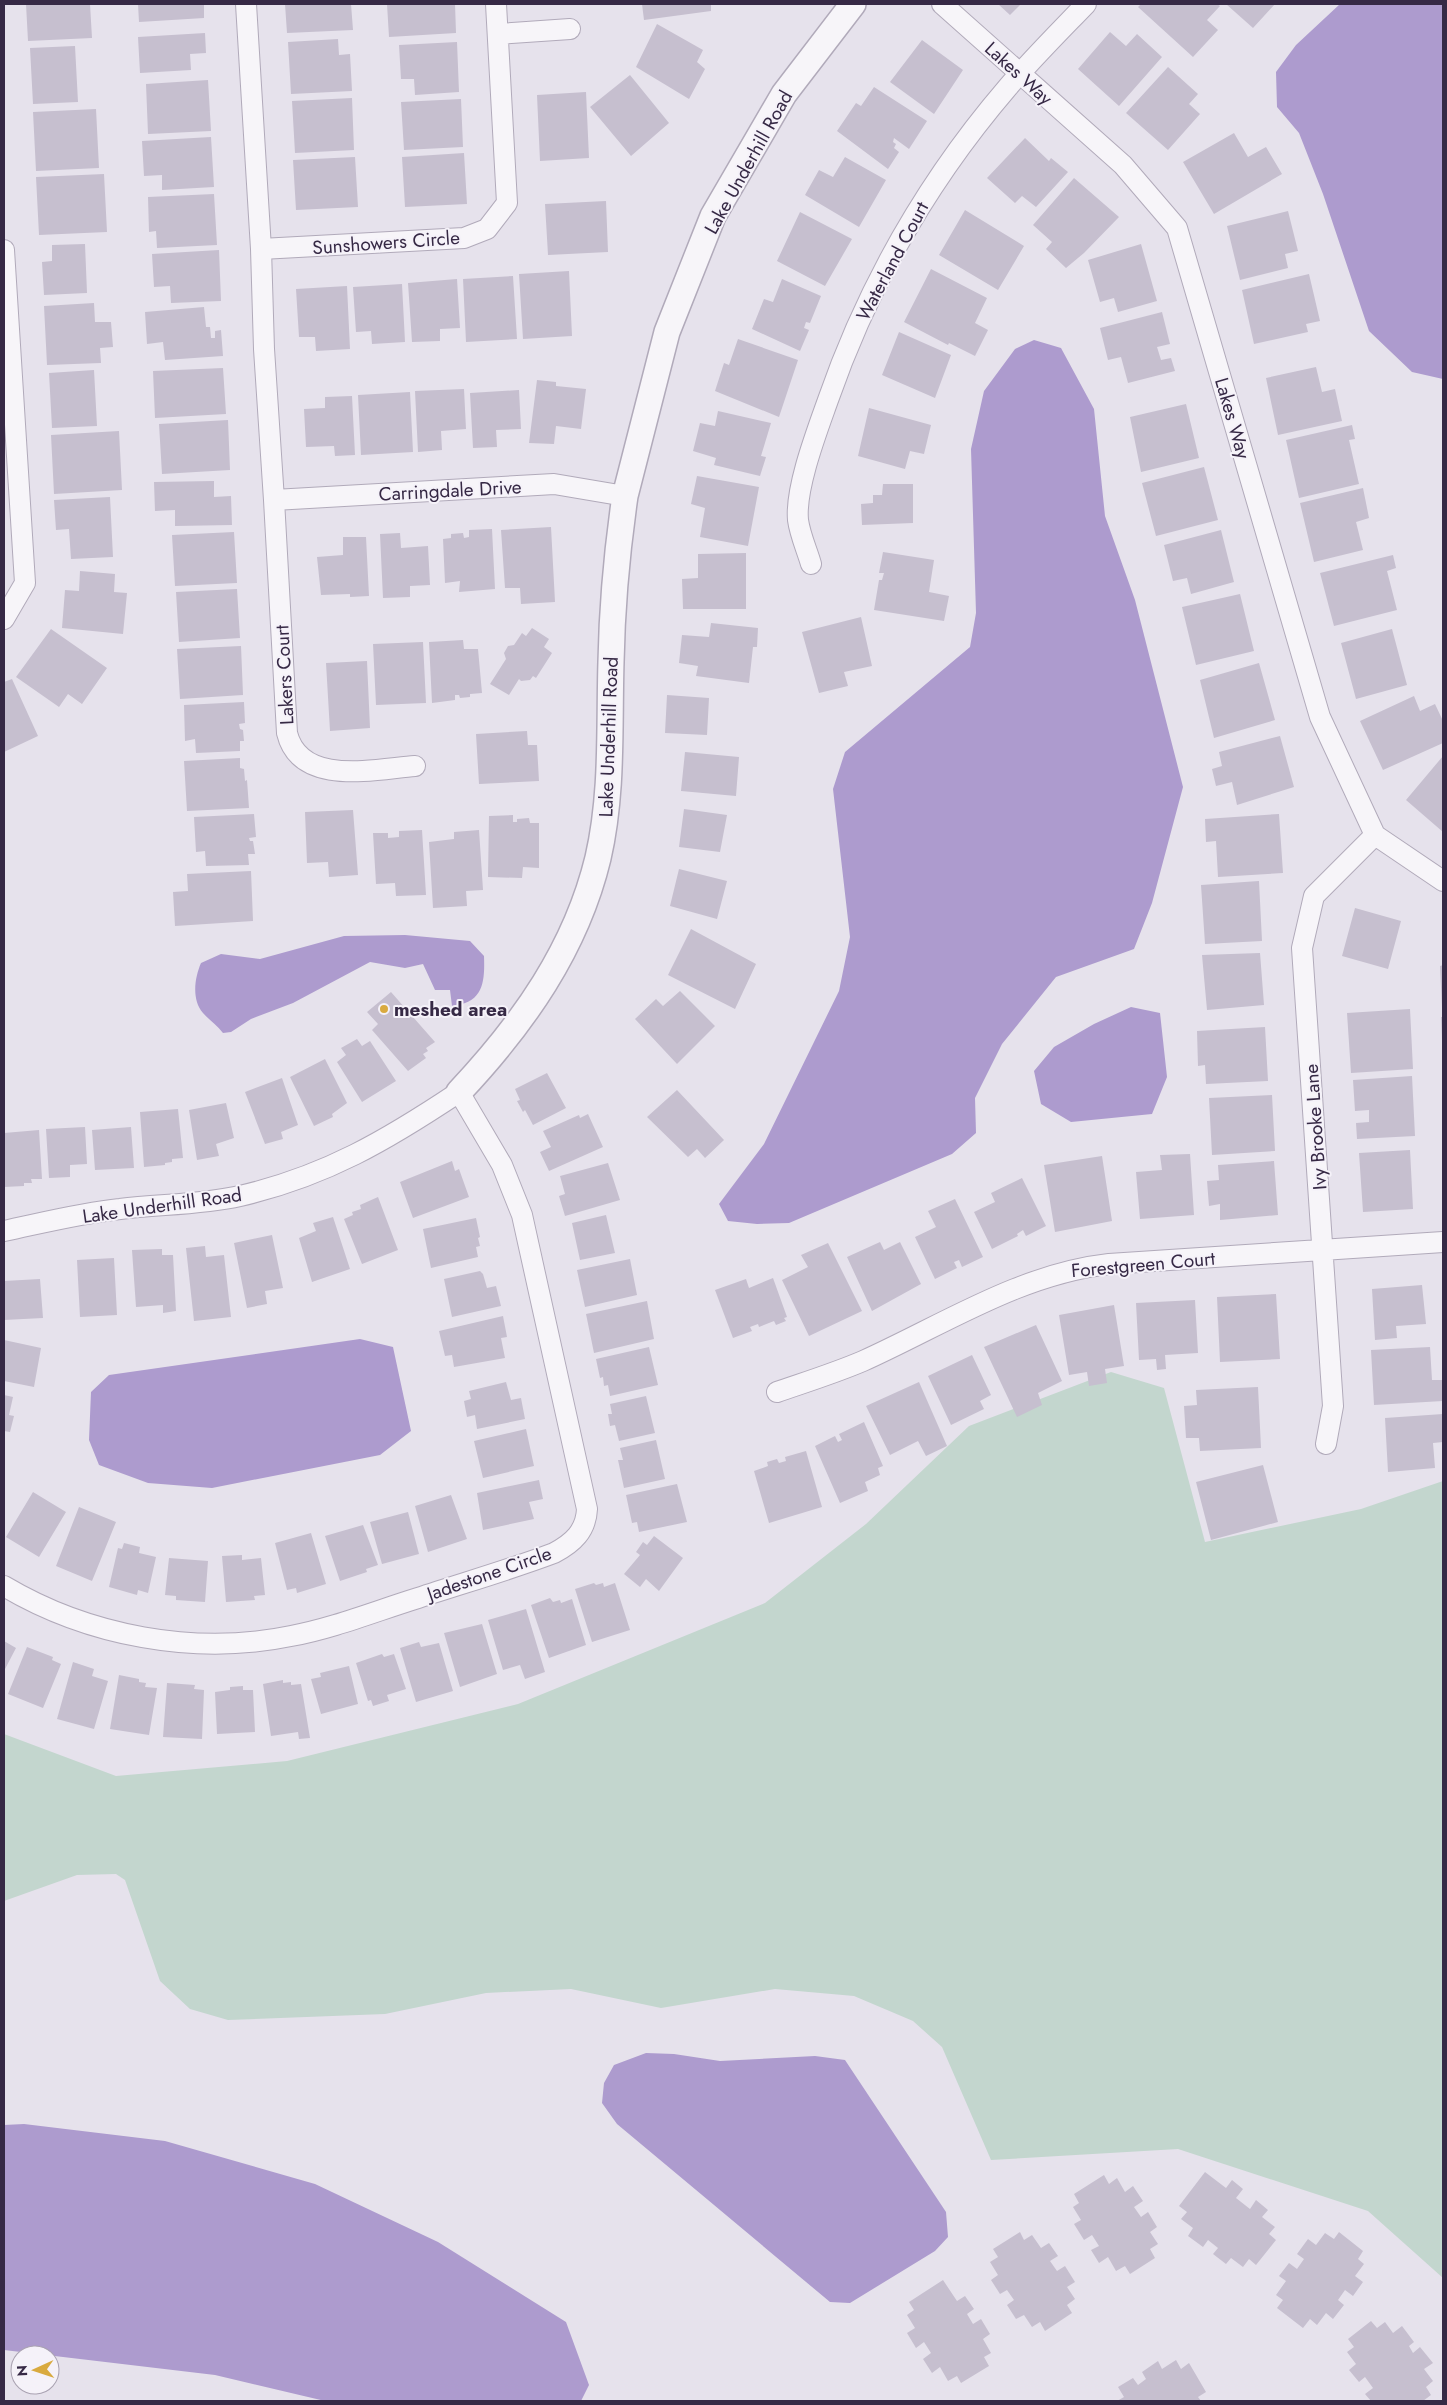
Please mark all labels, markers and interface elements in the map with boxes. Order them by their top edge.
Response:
street label: Lakes Way [979,35,1059,112]
street label: Lake Underhill Road [698,85,799,239]
street label: Waterland Court [850,197,935,326]
street label: Sunshowers Circle [311,224,461,261]
street label: Lakes Way [1208,374,1257,462]
street label: Carringdale Drive [378,473,522,508]
street label: Lakers Court [268,624,301,726]
street label: Lake Underhill Road [592,656,625,818]
place label: meshed area [394,996,507,1023]
marker: meshed area [378,1003,390,1015]
street label: Ivy Brooke Lane [1298,1063,1333,1191]
street label: Lake Underhill Road [81,1181,243,1230]
street label: Forestgreen Court [1070,1245,1217,1284]
street label: Jadestone Circle [421,1540,555,1608]
north arrow [10,2345,60,2395]
text: N [12,2365,32,2377]

